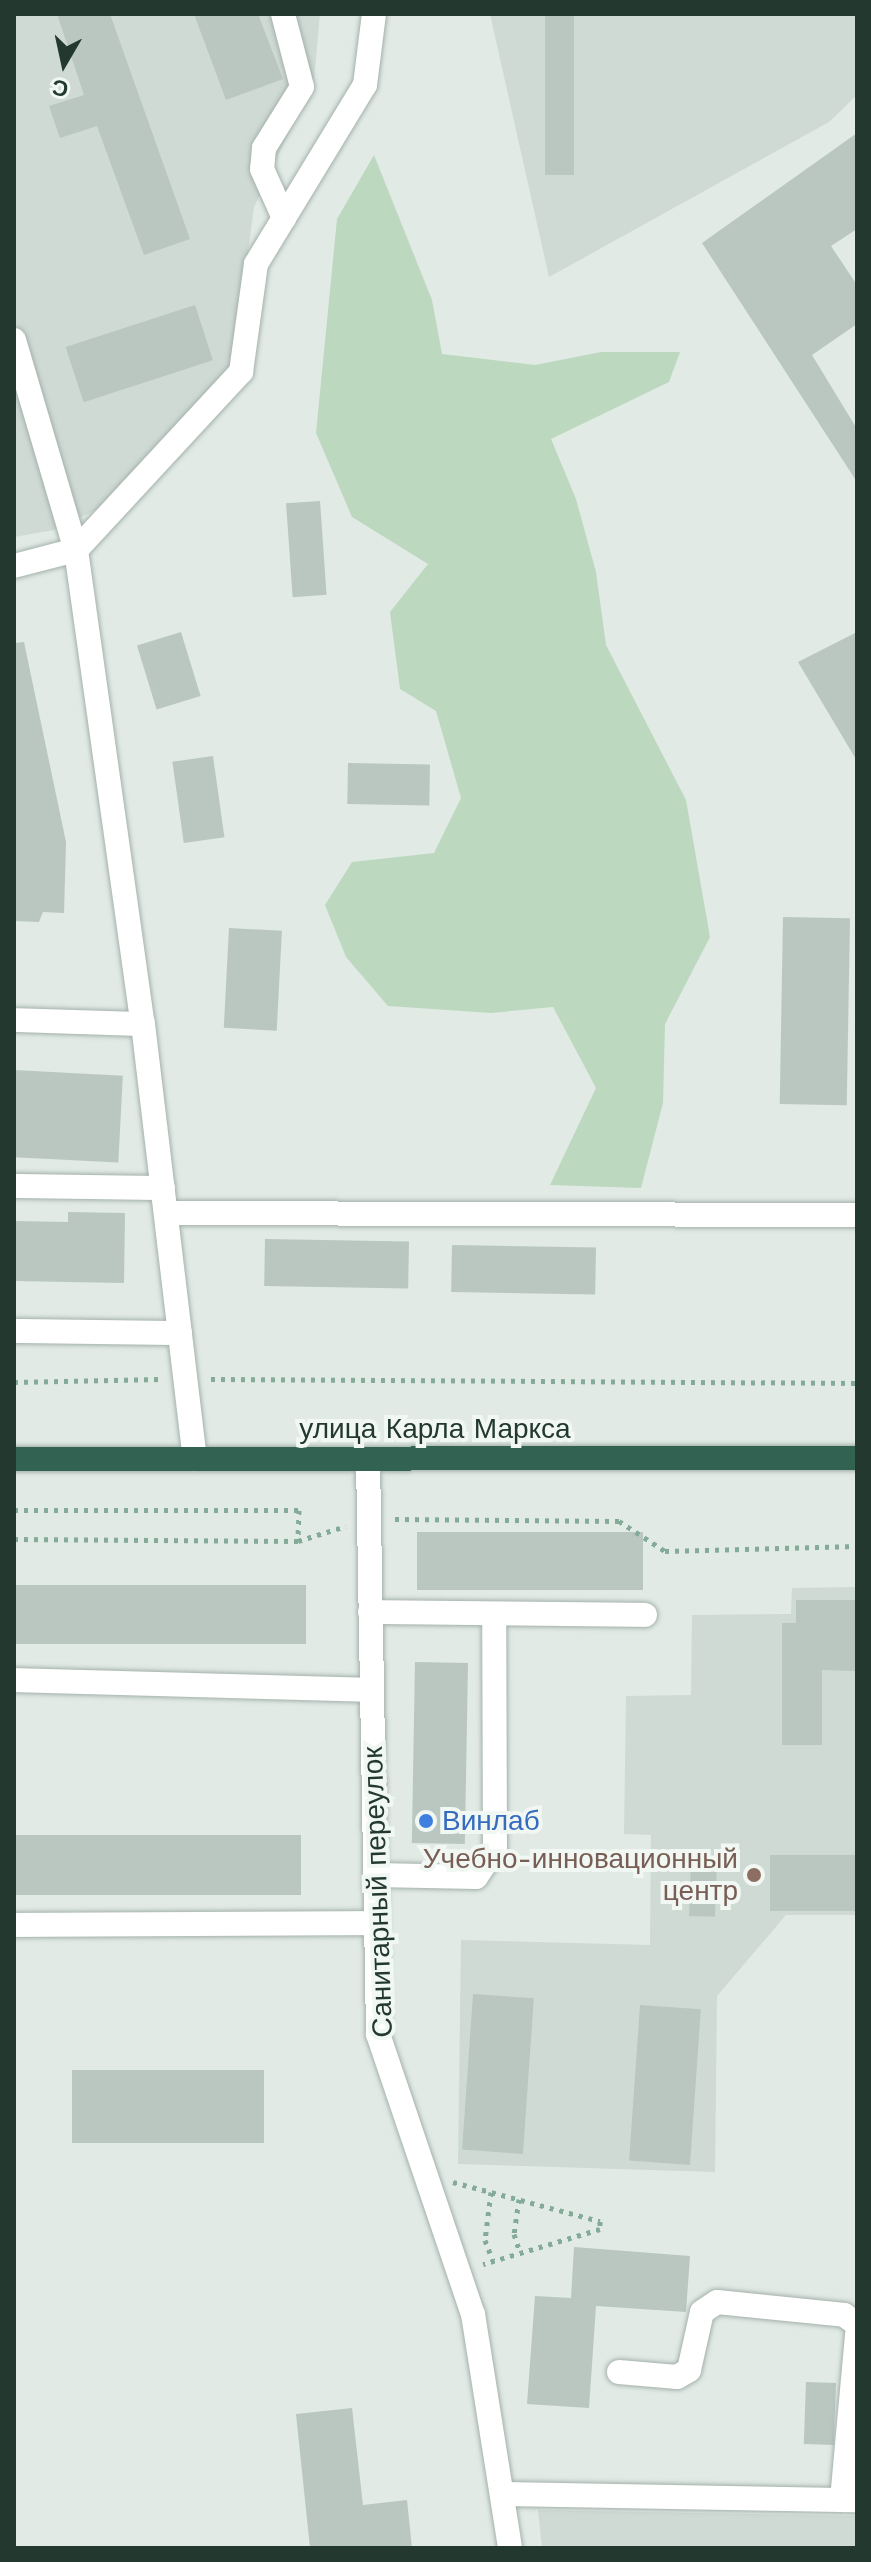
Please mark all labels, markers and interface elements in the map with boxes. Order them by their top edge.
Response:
north arrow [24,24,104,104]
text: С [50,75,70,102]
street label: улица Карла Маркса [299,1412,571,1446]
street label: Санитарный переулок [356,1746,400,2038]
place label: Винлаб [442,1804,540,1838]
marker: Винлаб [417,1812,435,1830]
place label: Учебно-инновационный центр [423,1842,738,1908]
marker: Учебно-инновационный центр [745,1866,763,1884]

